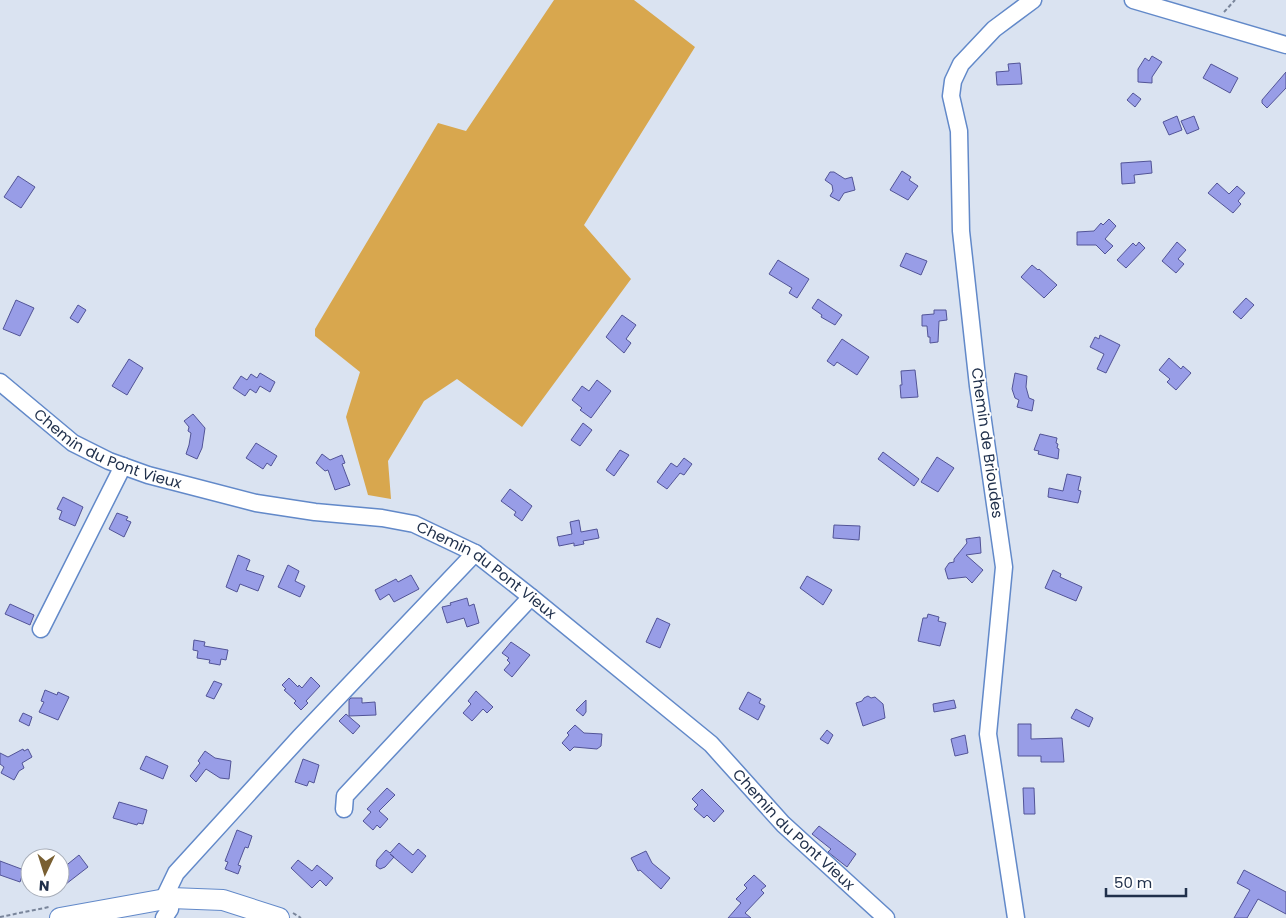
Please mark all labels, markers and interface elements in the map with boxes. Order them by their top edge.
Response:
street label: Chemin de Brioudes [967,366,1008,520]
street label: Chemin du Pont Vieux [29,404,184,493]
street label: Chemin du Pont Vieux [413,516,561,623]
street label: Chemin du Pont Vieux [728,764,859,894]
north arrow [20,848,70,898]
scale bar [1106,866,1186,898]
text: 50 m [1114,872,1152,893]
text: N [38,876,50,896]

